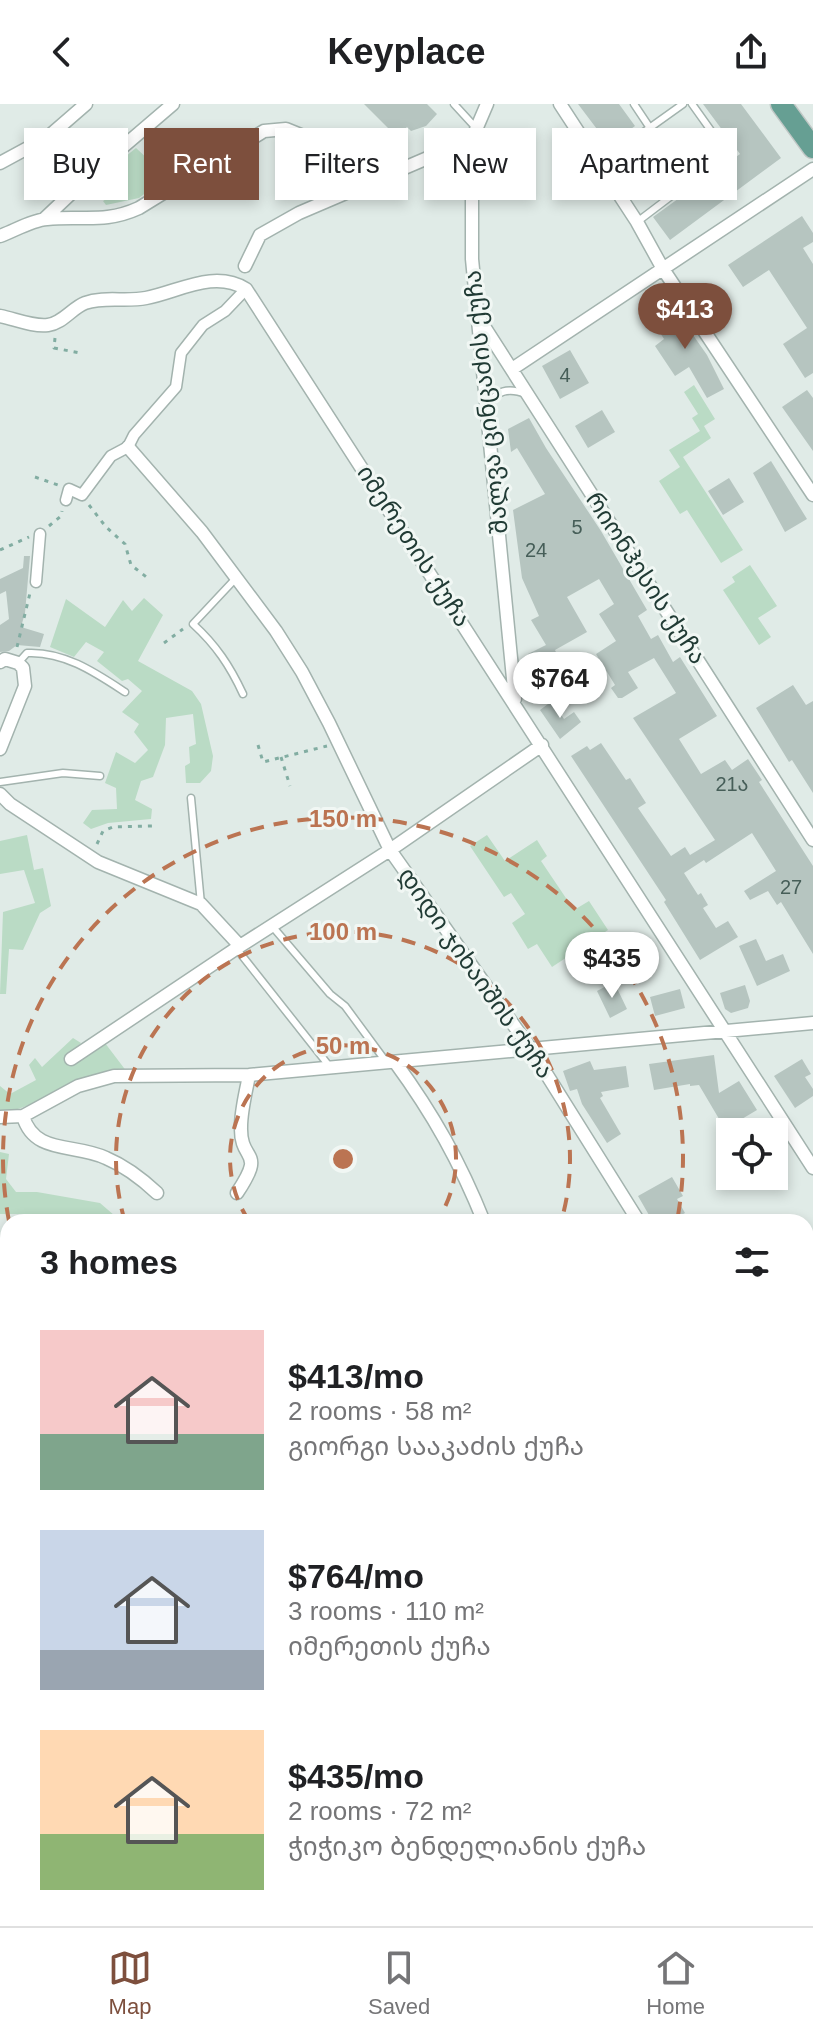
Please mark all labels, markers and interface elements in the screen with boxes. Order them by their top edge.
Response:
icon: back [40,30,84,74]
icon: share [729,30,773,74]
text: Keyplace [327,31,486,72]
chip: Buy [24,128,128,200]
chip: Rent [144,128,259,200]
chip: Filters [275,128,408,200]
chip: New [424,128,536,200]
chip: Apartment [552,128,737,200]
street label: შალვა ცინცაძის ქუჩა [458,269,514,535]
pin: $413 [638,283,732,351]
text: $413 [656,294,714,324]
house number: 4 [559,364,571,386]
street label: იმერეთის ქუჩა [351,460,477,632]
street label: რიონჰესის ქუჩა [580,487,712,669]
house number: 5 [571,516,583,538]
house number: 24 [525,539,547,561]
pin: $764 [513,652,607,720]
text: $764 [531,663,589,693]
house number: 21ა [715,773,749,795]
text: 150 m [309,805,377,832]
street label: დიდი ჯიხაიშის ქუჩა [393,862,559,1084]
house number: 27 [780,876,802,898]
text: 100 m [309,918,377,945]
pin: $435 [565,932,659,1000]
text: $435 [583,943,641,973]
text: 50 m [316,1032,370,1059]
map controls [716,1118,788,1190]
button: locate [716,1118,788,1190]
centre of rings [329,1145,357,1173]
icon: filters [730,1240,774,1284]
text: 3 homes [40,1243,178,1281]
text: $413/mo [288,1357,424,1395]
icon: home [104,1362,200,1458]
text: 2 rooms · 58 m² [288,1396,472,1426]
text: გიორგი სააკაძის ქუჩა [288,1431,584,1461]
text: $764/mo [288,1557,424,1595]
icon: home [104,1562,200,1658]
text: 3 rooms · 110 m² [288,1596,484,1626]
text: იმერეთის ქუჩა [288,1631,491,1661]
text: $435/mo [288,1757,424,1795]
icon: home [104,1762,200,1858]
text: 2 rooms · 72 m² [288,1796,472,1826]
text: ჭიჭიკო ბენდელიანის ქუჩა [288,1831,646,1861]
tab: Map [108,1946,152,2020]
tab: Saved [368,1946,430,2020]
tab: Home [646,1946,705,2020]

